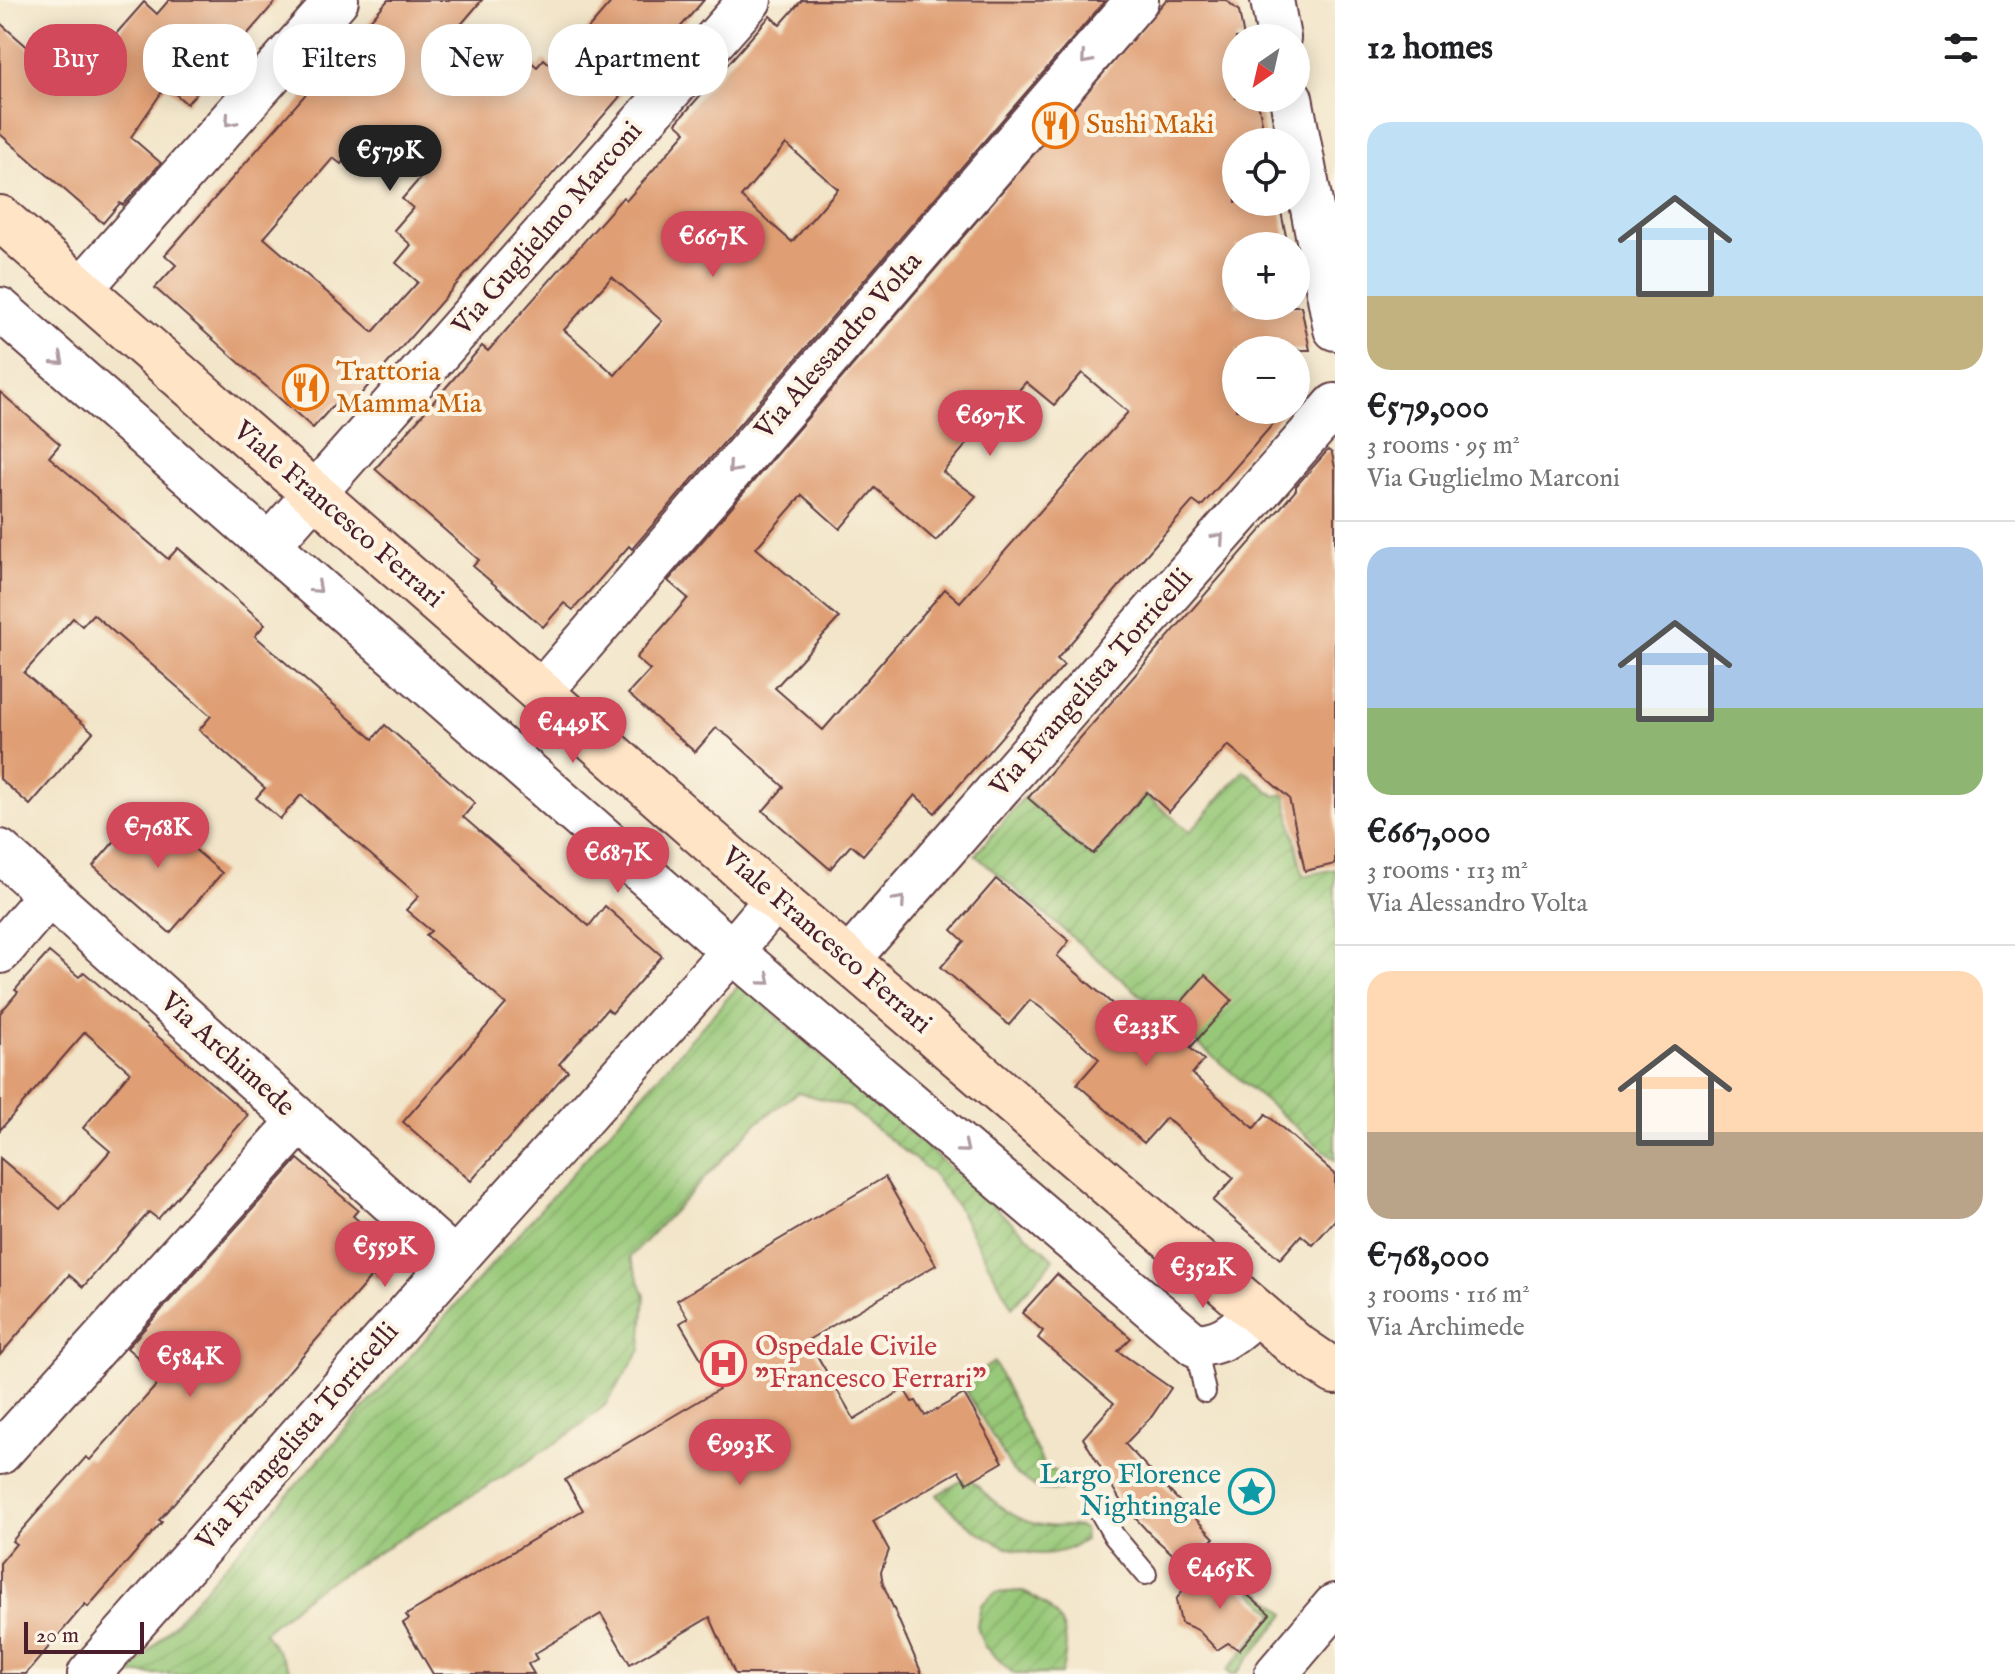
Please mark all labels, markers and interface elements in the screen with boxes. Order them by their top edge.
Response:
chip: Buy [24,24,127,96]
chip: Rent [143,24,257,96]
chip: Filters [273,24,405,96]
chip: New [421,24,532,96]
chip: Apartment [548,24,728,96]
north arrow [1222,24,1310,112]
map controls [1222,24,1310,424]
icon: filters [1939,26,1983,70]
text: 12 homes [1367,27,1493,70]
one-way arrow [1081,50,1096,64]
restaurant icon: Sushi Maki [1031,101,1079,149]
place label: Sushi Maki [1086,108,1214,143]
one-way arrow [225,112,239,127]
street label: Via Guglielmo Marconi [445,115,651,344]
pin: €579K [334,125,446,193]
button: locate [1222,128,1310,216]
text: €579K [357,134,423,167]
icon: home [1603,174,1747,318]
pin: €667K [657,211,769,279]
text: €667K [679,220,747,253]
button: + [1222,232,1310,320]
street label: Via Alessandro Volta [747,244,931,448]
button: − [1222,336,1310,424]
one-way arrow [49,350,64,365]
place label: Trattoria Mamma Mia [336,355,483,422]
restaurant icon: Trattoria Mamma Mia [281,364,329,412]
text: €579,000 [1367,386,1489,429]
pin: €697K [934,390,1046,458]
text: €697K [956,399,1024,432]
street label: Viale Francesco Ferrari [225,413,451,616]
text: 3 rooms · 95 m² [1367,429,1520,462]
one-way arrow [728,459,743,474]
text: Via Guglielmo Marconi [1367,462,1620,495]
one-way arrow [1209,532,1224,547]
street label: Via Evangelista Torricelli [982,561,1201,805]
one-way arrow [307,578,322,592]
icon: home [1603,599,1747,743]
pin: €449K [517,697,629,765]
text: €449K [538,706,608,739]
pin: €768K [102,802,214,870]
text: €768K [124,811,192,844]
text: €667,000 [1367,811,1491,854]
pin: €687K [562,827,674,895]
text: €687K [584,836,652,869]
street label: Viale Francesco Ferrari [713,839,939,1042]
text: 3 rooms · 113 m² [1367,854,1528,887]
text: Via Alessandro Volta [1367,887,1588,920]
one-way arrow [890,896,904,911]
one-way arrow [756,970,771,985]
street label: Via Archimede [151,985,302,1125]
pin: €233K [1090,1000,1202,1068]
text: €233K [1113,1009,1179,1042]
icon: home [1603,1023,1747,1167]
one-way arrow [955,1138,969,1153]
pin: €559K [329,1221,441,1289]
text: €559K [353,1230,417,1263]
text: €768,000 [1367,1235,1490,1278]
pin: €352K [1147,1242,1259,1310]
text: €352K [1170,1251,1236,1284]
text: 3 rooms · 116 m² [1367,1278,1530,1311]
text: Via Archimede [1367,1311,1525,1344]
street label: Via Evangelista Torricelli [188,1315,407,1559]
place label: Ospedale Civile "Francesco Ferrari" [755,1330,986,1397]
pin: €584K [134,1331,246,1399]
hospital icon: Ospedale Civile "Francesco Ferrari" [700,1339,748,1387]
text: €584K [157,1340,223,1373]
pin: €993K [684,1419,796,1487]
text: €993K [707,1428,773,1461]
place label: Largo Florence Nightingale [1039,1458,1221,1525]
place icon: Largo Florence Nightingale [1228,1467,1276,1515]
pin: €465K [1164,1543,1276,1611]
text: €465K [1186,1552,1254,1585]
scale bar [24,1618,144,1654]
text: 20 m [36,1622,79,1650]

